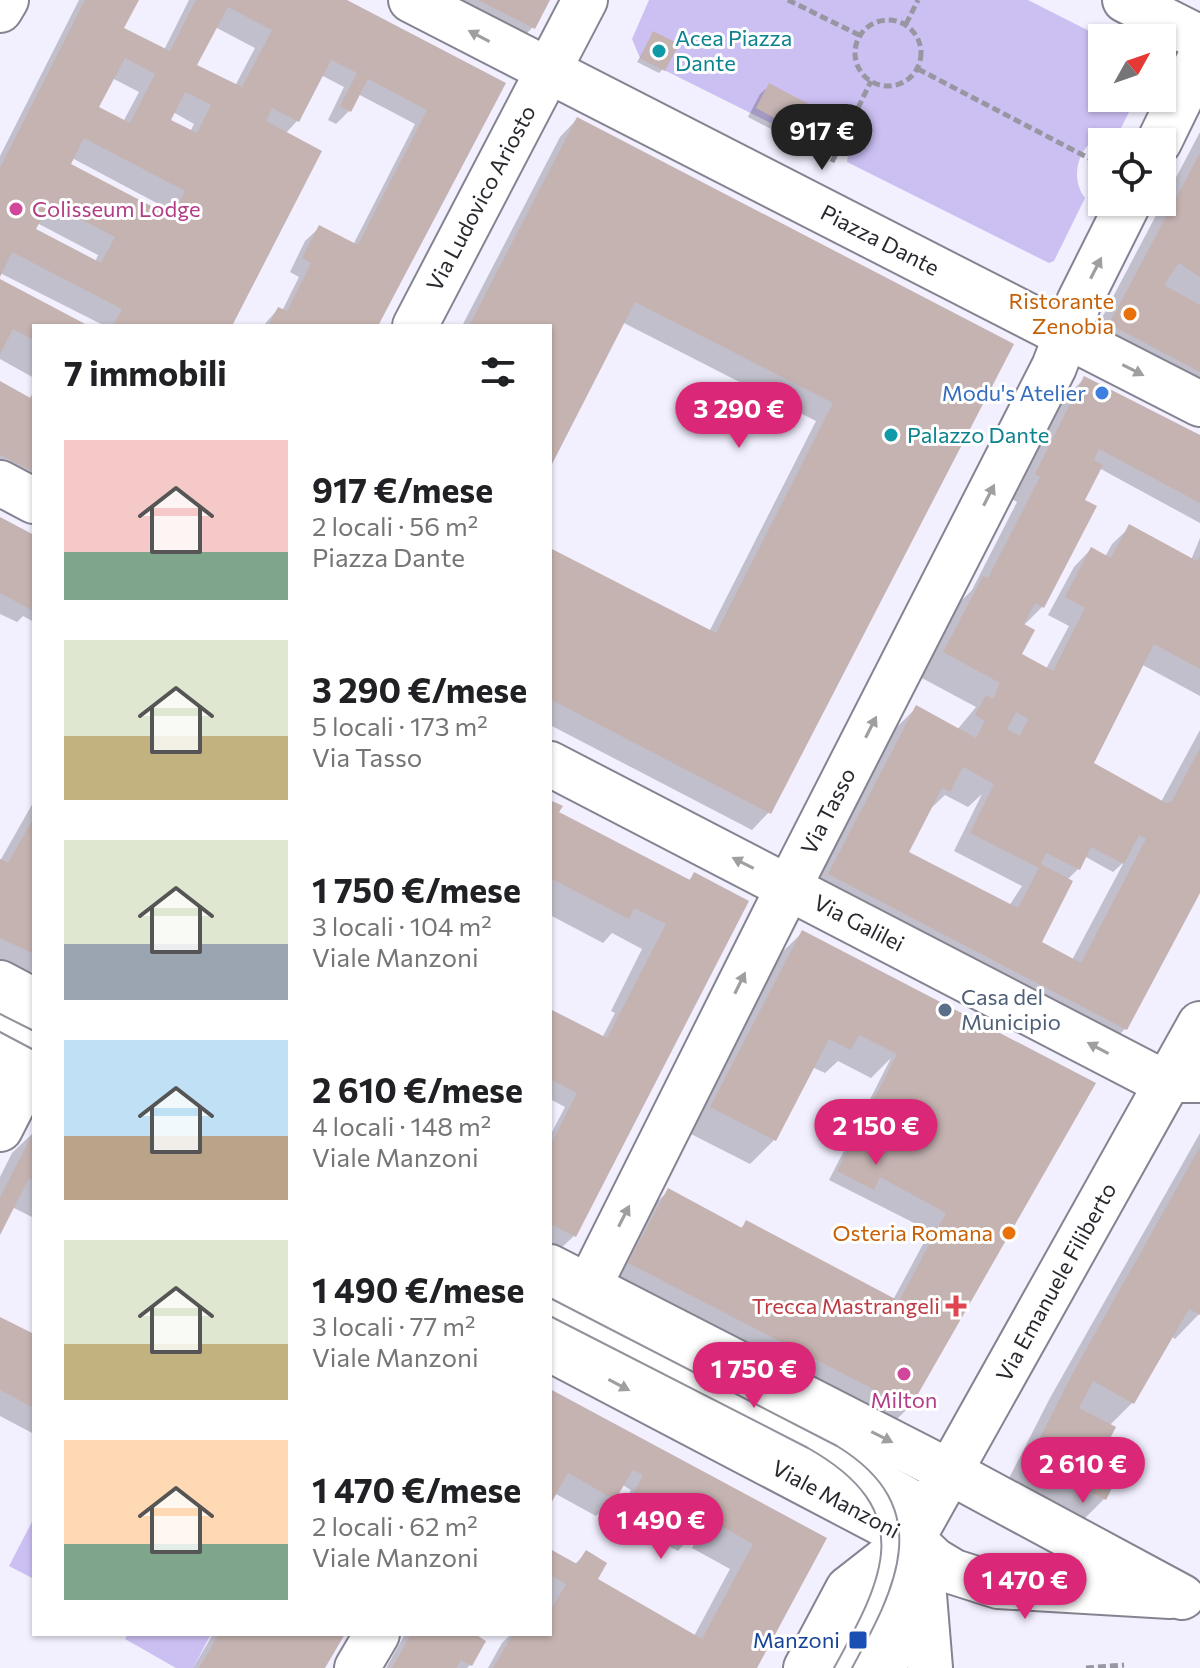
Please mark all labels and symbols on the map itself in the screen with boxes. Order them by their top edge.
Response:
place label: Acea Piazza Dante [675,24,792,76]
north arrow [1088,24,1176,112]
one-way arrow [468,29,491,42]
marker: Acea Piazza Dante [650,42,668,60]
street label: Via Ludovico Ariosto [420,100,541,295]
pin: 917 € [766,104,878,172]
place label: Colisseum Lodge [32,195,201,222]
street label: Piazza Dante [816,198,944,281]
marker: Colisseum Lodge [7,200,25,218]
one-way arrow [1089,256,1102,279]
place label: Ristorante Zenobia [1009,287,1114,339]
marker: Ristorante Zenobia [1121,305,1139,323]
one-way arrow [1121,363,1144,377]
place label: Modu's Atelier [942,379,1086,406]
pin: 3 290 € [665,382,813,450]
marker: Modu's Atelier [1093,384,1111,402]
place label: Palazzo Dante [907,421,1049,448]
marker: Palazzo Dante [882,426,900,444]
one-way arrow [982,483,995,506]
one-way arrow [864,715,877,738]
street label: Via Tasso [794,763,861,858]
one-way arrow [732,856,755,870]
street label: Via Galilei [809,888,909,957]
one-way arrow [733,972,747,995]
place label: Casa del Municipio [961,983,1061,1035]
marker: Casa del Municipio [936,1001,954,1019]
one-way arrow [1086,1041,1109,1054]
pin: 2 150 € [802,1099,950,1167]
street label: Via Emanuele Filiberto [990,1178,1121,1386]
one-way arrow [617,1204,631,1227]
place label: Osteria Romana [832,1219,993,1246]
marker: Osteria Romana [1000,1224,1018,1242]
place label: Trecca Mastrangeli [752,1292,940,1319]
marker: Trecca Mastrangeli [947,1297,965,1315]
pin: 1 750 € [680,1342,828,1410]
marker: Milton [895,1365,913,1383]
one-way arrow [608,1378,631,1391]
place label: Milton [871,1386,937,1413]
one-way arrow [870,1431,893,1444]
pin: 2 610 € [1009,1437,1157,1505]
street label: Viale Manzoni [768,1454,905,1544]
pin: 1 490 € [587,1493,735,1561]
pin: 1 470 € [951,1553,1099,1621]
place label: Manzoni [753,1626,840,1653]
marker: Manzoni [847,1629,869,1651]

